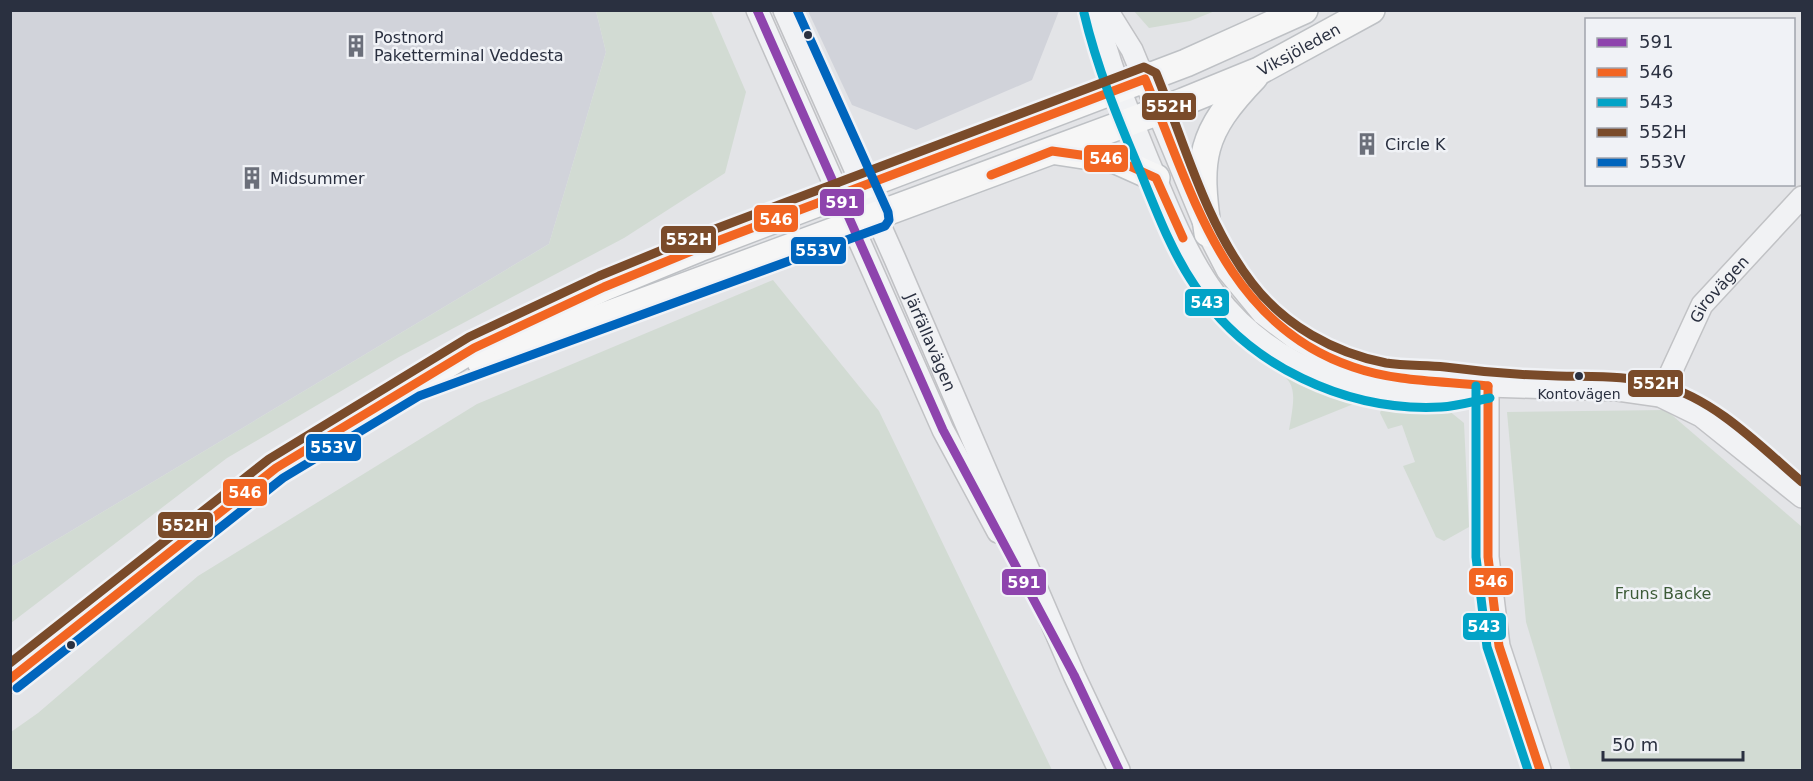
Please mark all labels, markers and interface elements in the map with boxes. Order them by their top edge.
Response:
legend [1585,18,1795,186]
street label: Viksjöleden [1254,20,1344,80]
place label: Postnord Paketterminal Veddesta [374,28,564,65]
unlabelled marker [802,29,814,41]
text: 591 [1639,31,1673,52]
building icon: Postnord Paketterminal Veddesta [343,33,369,59]
text: 546 [1639,61,1673,82]
text: 543 [1639,91,1673,112]
line badge: 552H [1141,92,1197,121]
text: 552H [1146,97,1192,116]
text: 552H [1639,121,1687,142]
building icon: Circle K [1354,131,1380,157]
place label: Circle K [1385,135,1446,154]
line badge: 546 [1083,144,1129,173]
text: 546 [1089,149,1123,168]
text: 553V [1639,151,1686,172]
building icon: Midsummer [239,165,265,191]
place label: Midsummer [270,169,365,188]
line badge: 591 [819,188,865,217]
text: 591 [825,193,859,212]
line badge: 546 [753,204,799,233]
text: 546 [759,210,793,229]
line badge: 552H [660,225,717,254]
text: 552H [666,230,712,249]
line badge: 553V [790,236,847,265]
text: 553V [795,241,842,260]
street label: Girovägen [1686,252,1753,326]
line badge: 543 [1184,288,1230,317]
street label: Järfällavägen [900,289,960,394]
text: 543 [1190,293,1224,312]
line badge: 552H [1627,369,1684,398]
marker: Kontovägen [1573,370,1585,382]
text: 552H [1633,374,1679,393]
place label: Kontovägen [1537,386,1621,402]
line badge: 553V [305,433,362,462]
text: 553V [310,438,357,457]
line badge: 546 [222,478,268,507]
text: 546 [228,483,262,502]
line badge: 552H [157,511,214,539]
text: 552H [162,516,208,535]
line badge: 546 [1468,567,1514,596]
line badge: 591 [1001,568,1047,596]
text: 546 [1474,572,1508,591]
text: 591 [1007,573,1041,592]
park label: Fruns Backe [1615,584,1711,603]
line badge: 543 [1462,612,1507,641]
text: 543 [1467,617,1501,636]
unlabelled marker [65,639,77,651]
scale bar [1603,724,1742,762]
text: 50 m [1612,734,1658,755]

